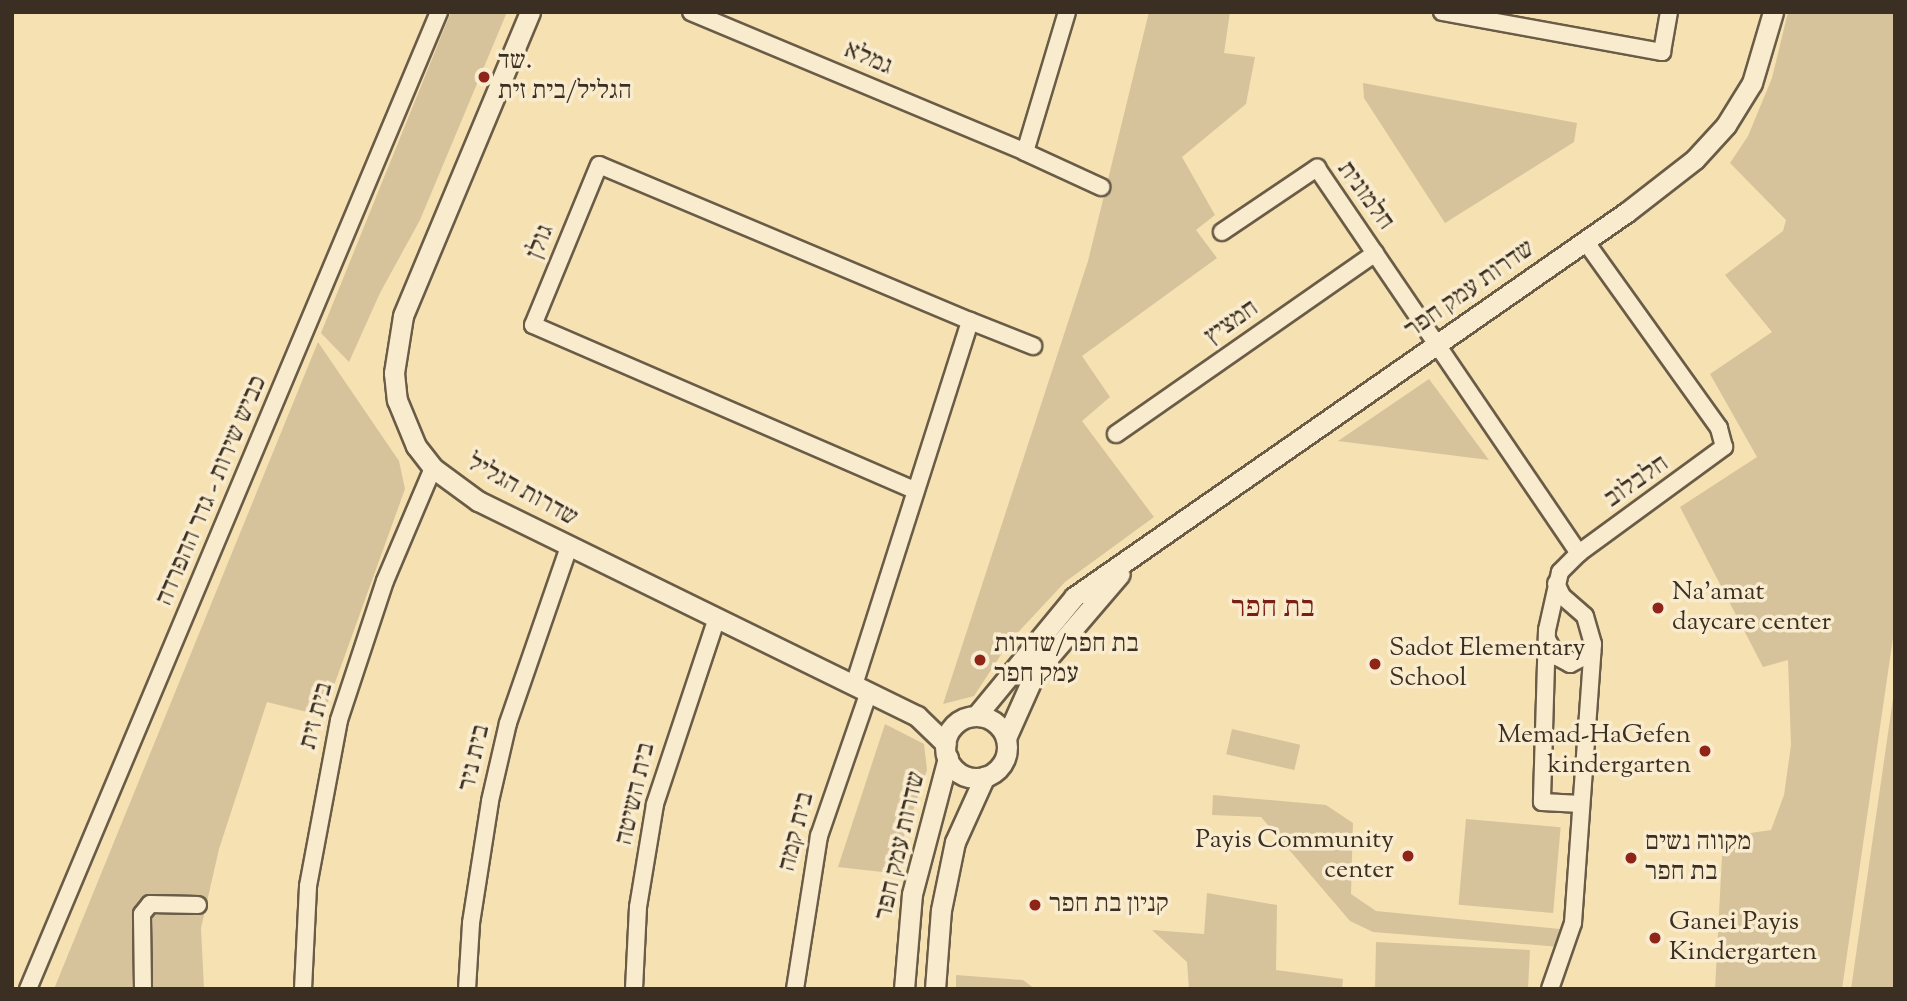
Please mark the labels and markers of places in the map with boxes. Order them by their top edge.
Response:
place label: שד. הגליל/בית זית [498,46,632,108]
marker: שד. הגליל/בית זית [476,69,492,85]
place label: Na'amat daycare center [1672,577,1831,638]
marker: Na'amat daycare center [1650,600,1666,616]
place label: בת חפר/שדרות עמק חפר [994,629,1139,690]
place label: Sadot Elementary School [1389,633,1586,694]
marker: בת חפר/שדרות עמק חפר [972,652,988,668]
marker: Sadot Elementary School [1367,656,1383,672]
place label: Memad-HaGefen kindergarten [1497,720,1691,782]
marker: Memad-HaGefen kindergarten [1697,743,1713,759]
place label: Payis Community center [1195,825,1394,886]
place label: מקווה נשים בת חפר [1645,827,1751,888]
marker: Payis Community center [1400,848,1416,864]
marker: מקווה נשים בת חפר [1623,850,1639,866]
place label: קניון בת חפר [1049,889,1169,921]
marker: קניון בת חפר [1027,897,1043,913]
place label: Ganei Payis Kindergarten [1669,907,1817,968]
marker: Ganei Payis Kindergarten [1647,930,1663,946]

